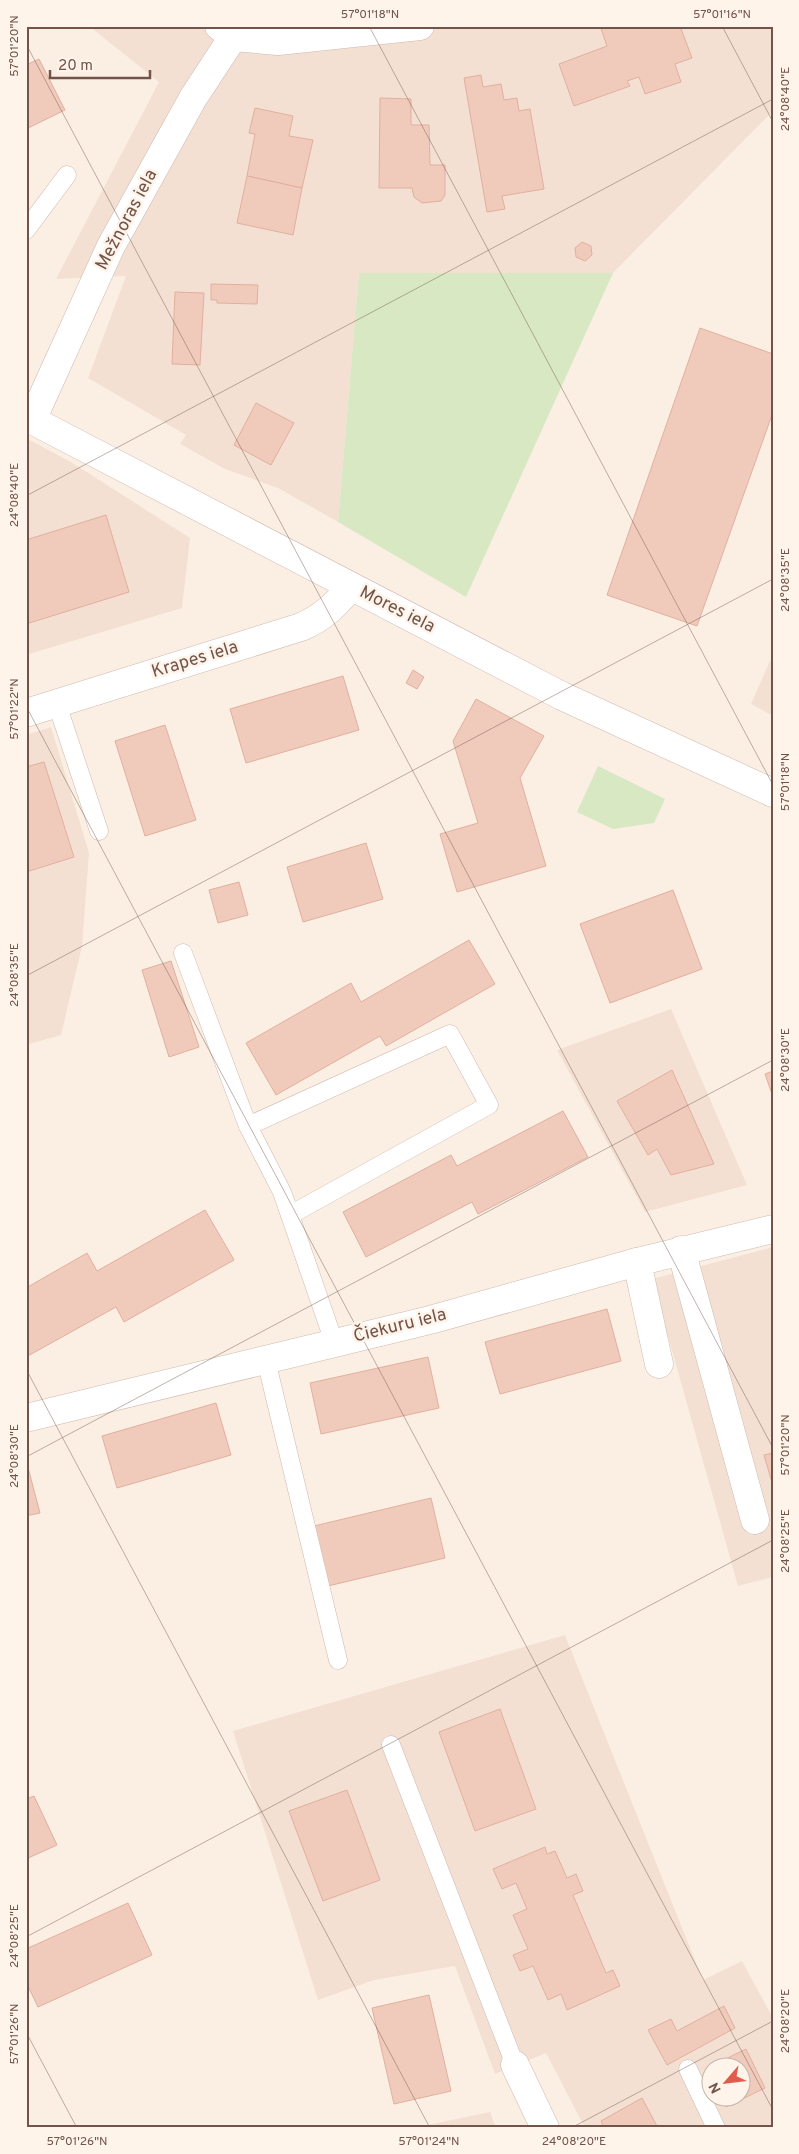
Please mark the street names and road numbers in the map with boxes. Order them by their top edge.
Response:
street label: Mežnoras iela [91,166,163,274]
street label: Mores iela [355,581,439,639]
street label: Krapes iela [149,636,241,684]
street label: Čiekuru iela [351,1301,449,1349]

